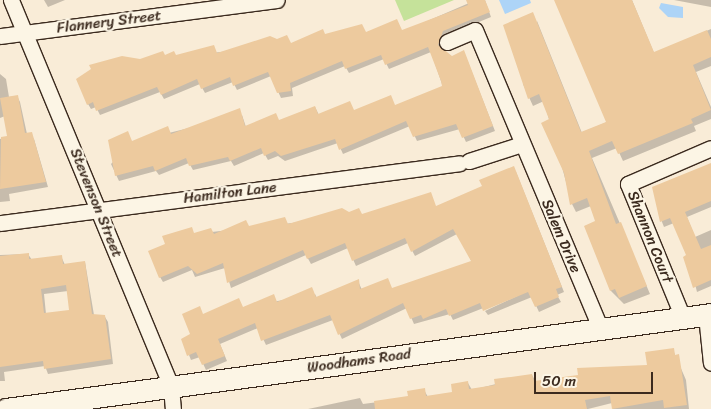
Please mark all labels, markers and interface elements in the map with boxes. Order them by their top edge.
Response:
street label: Flannery Street [56,7,162,37]
street label: Stevenson Street [66,146,126,260]
street label: Hamilton Lane [182,178,278,208]
street label: Shannon Court [623,188,677,286]
street label: Salem Drive [537,196,585,276]
street label: Woodhams Road [306,345,412,377]
scale bar [536,362,655,394]
text: 50 m [542,368,576,394]

